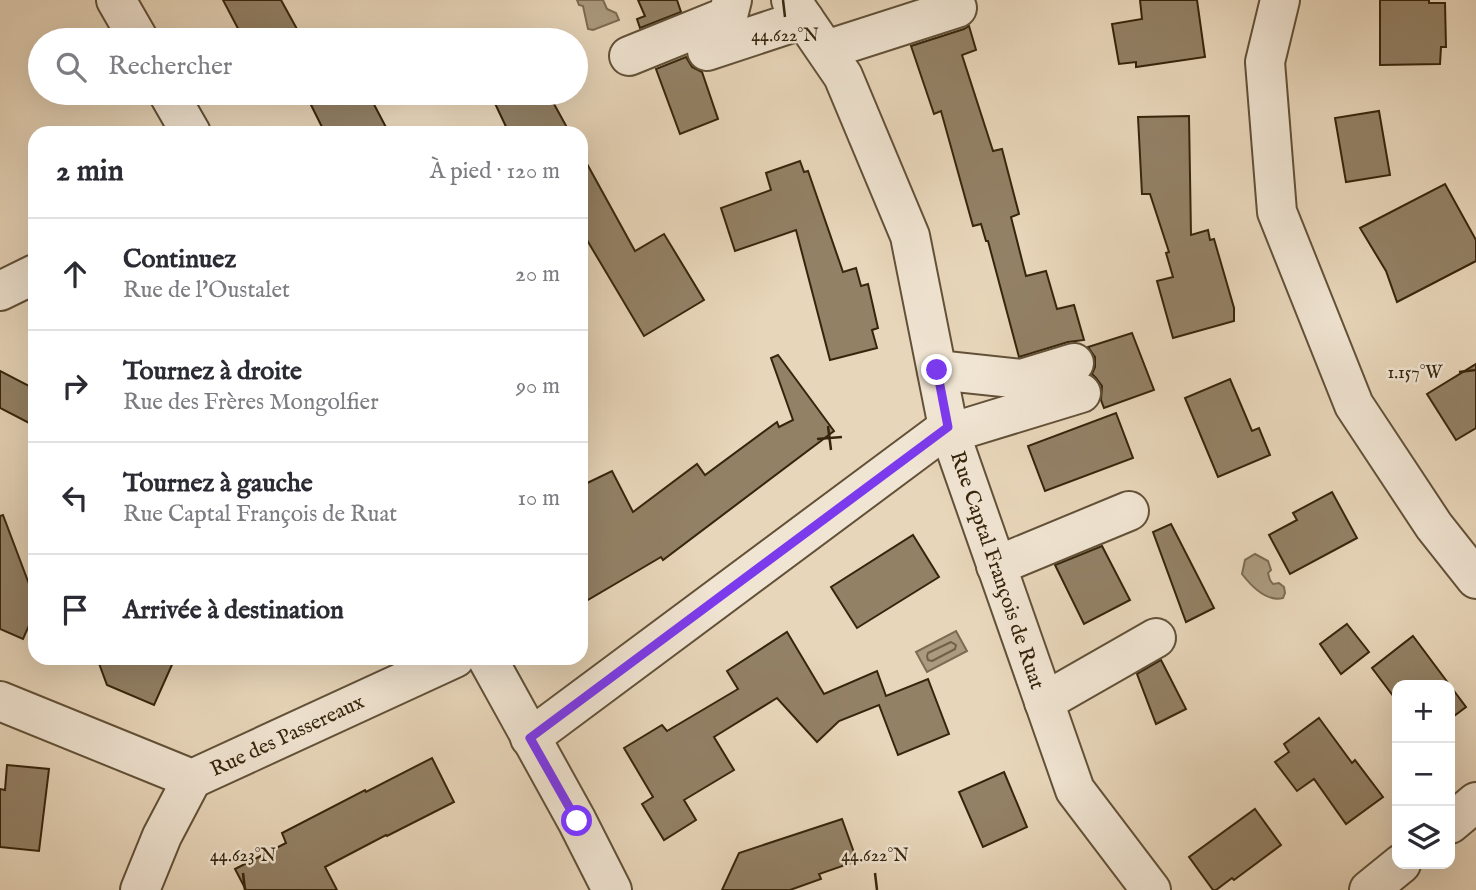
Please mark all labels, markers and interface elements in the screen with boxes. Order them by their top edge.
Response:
text: 44.622°N [751,25,819,48]
search box [28,28,588,105]
icon: search [52,48,90,86]
text: Rechercher [108,50,232,83]
text: 2 min [56,153,124,191]
text: À pied · 120 m [430,157,560,186]
text: Continuez [123,243,236,276]
icon: ahead [56,255,94,293]
text: 20 m [515,260,560,289]
text: Rue de l'Oustalet [123,276,290,305]
route end [921,354,952,385]
text: Tournez à droite [123,355,302,388]
text: 1.157°W [1387,362,1443,385]
icon: right [56,367,94,405]
text: 90 m [516,372,560,401]
text: Rue des Frères Mongolfier [123,388,379,417]
street label: Rue Captal François de Ruat [943,448,1050,693]
text: Tournez à gauche [123,467,313,500]
icon: left [56,479,94,517]
text: 10 m [517,484,560,513]
text: Rue Captal François de Ruat [123,500,397,529]
icon: arrive [56,591,94,629]
text: Arrivée à destination [123,594,344,627]
map controls [1392,680,1455,869]
button: + [1392,680,1455,743]
street label: Rue des Passereaux [206,689,369,784]
button: − [1392,743,1455,806]
route start [561,805,592,836]
button: layers [1392,806,1455,869]
text: 44.623°N [210,845,276,868]
text: 44.622°N [841,845,909,868]

